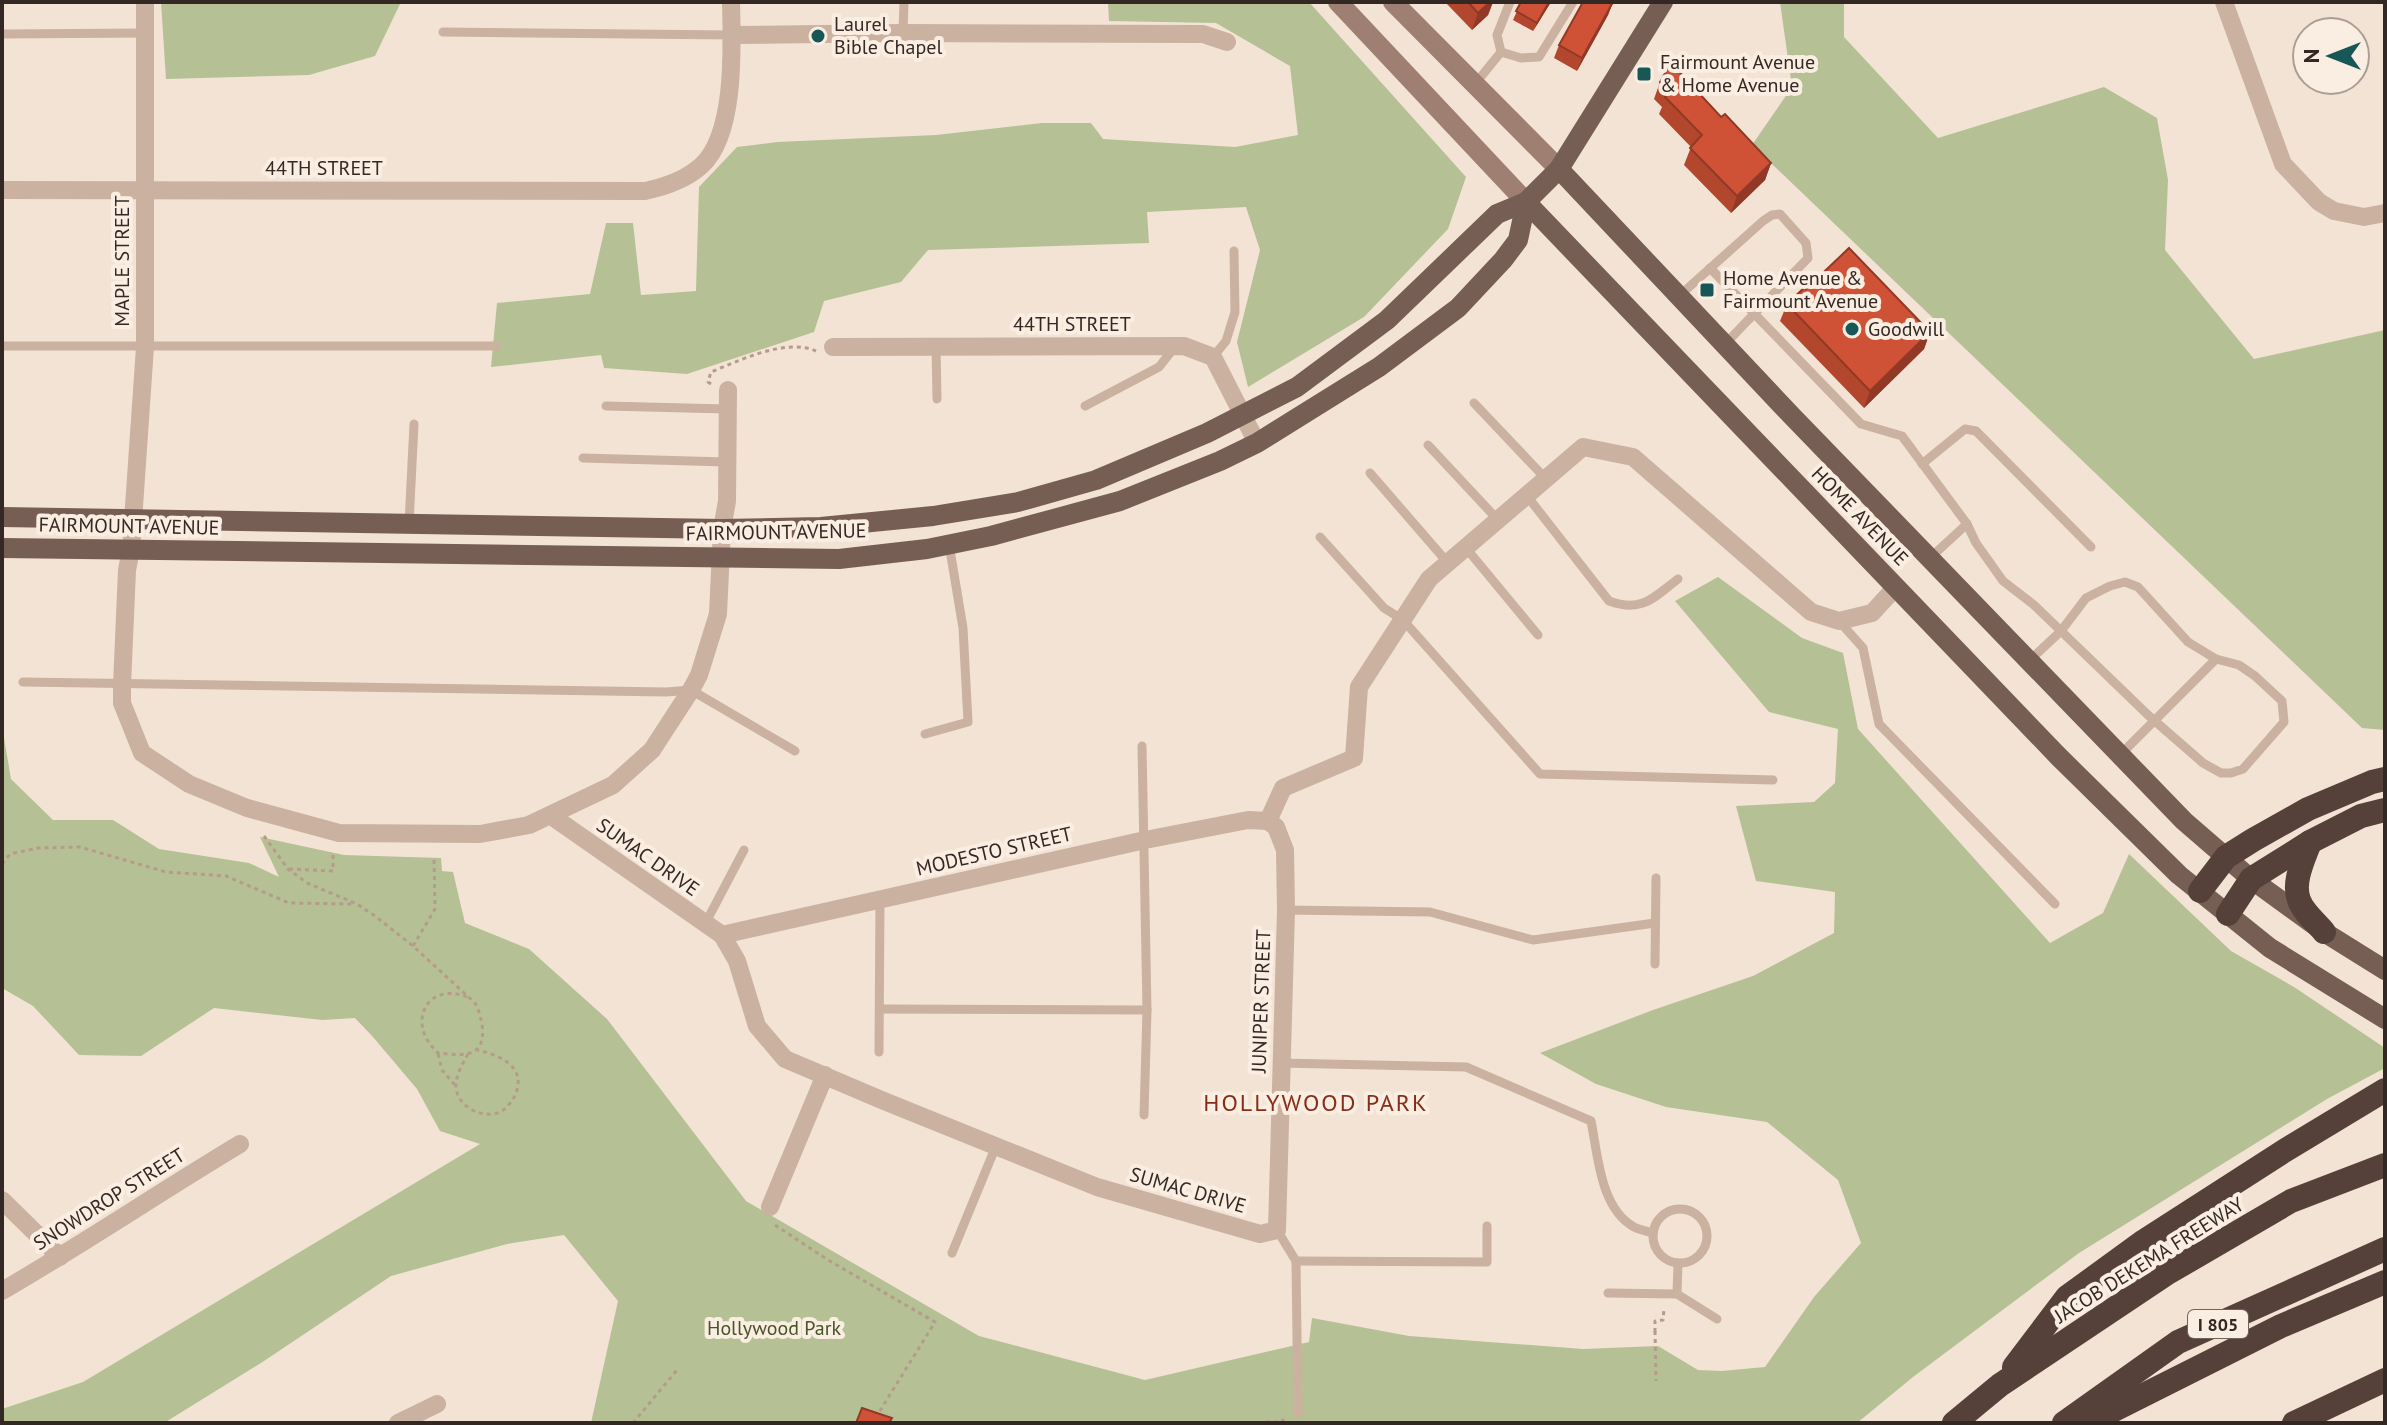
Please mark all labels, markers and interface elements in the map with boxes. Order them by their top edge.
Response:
place label: Laurel Bible Chapel [834,11,942,60]
north arrow [2291,16,2371,96]
marker: Laurel Bible Chapel [809,27,827,45]
place label: Fairmount Avenue & Home Avenue [1660,49,1815,98]
text: N [2297,49,2325,63]
marker: Fairmount Avenue & Home Avenue [1635,65,1653,83]
street label: 44TH STREET [265,155,383,181]
street label: MAPLE STREET [109,195,135,327]
place label: Home Avenue & Fairmount Avenue [1723,265,1878,314]
marker: Home Avenue & Fairmount Avenue [1698,281,1716,299]
street label: 44TH STREET [1013,311,1131,337]
place label: Goodwill [1868,316,1944,342]
marker: Goodwill [1843,320,1861,338]
street label: HOME AVENUE [1806,461,1914,571]
street label: FAIRMOUNT AVENUE [38,511,220,541]
street label: FAIRMOUNT AVENUE [685,517,867,547]
street label: SUMAC DRIVE [592,812,704,902]
street label: MODESTO STREET [913,820,1075,882]
street label: JUNIPER STREET [1245,929,1276,1074]
district label: HOLLYWOOD PARK [1203,1087,1429,1118]
street label: SNOWDROP STREET [29,1142,189,1256]
street label: SUMAC DRIVE [1127,1161,1249,1219]
street label: JACOB DEKEMA FREEWAY [2049,1191,2249,1329]
road number: I 805 [2188,1310,2248,1338]
park label: Hollywood Park [707,1315,841,1341]

